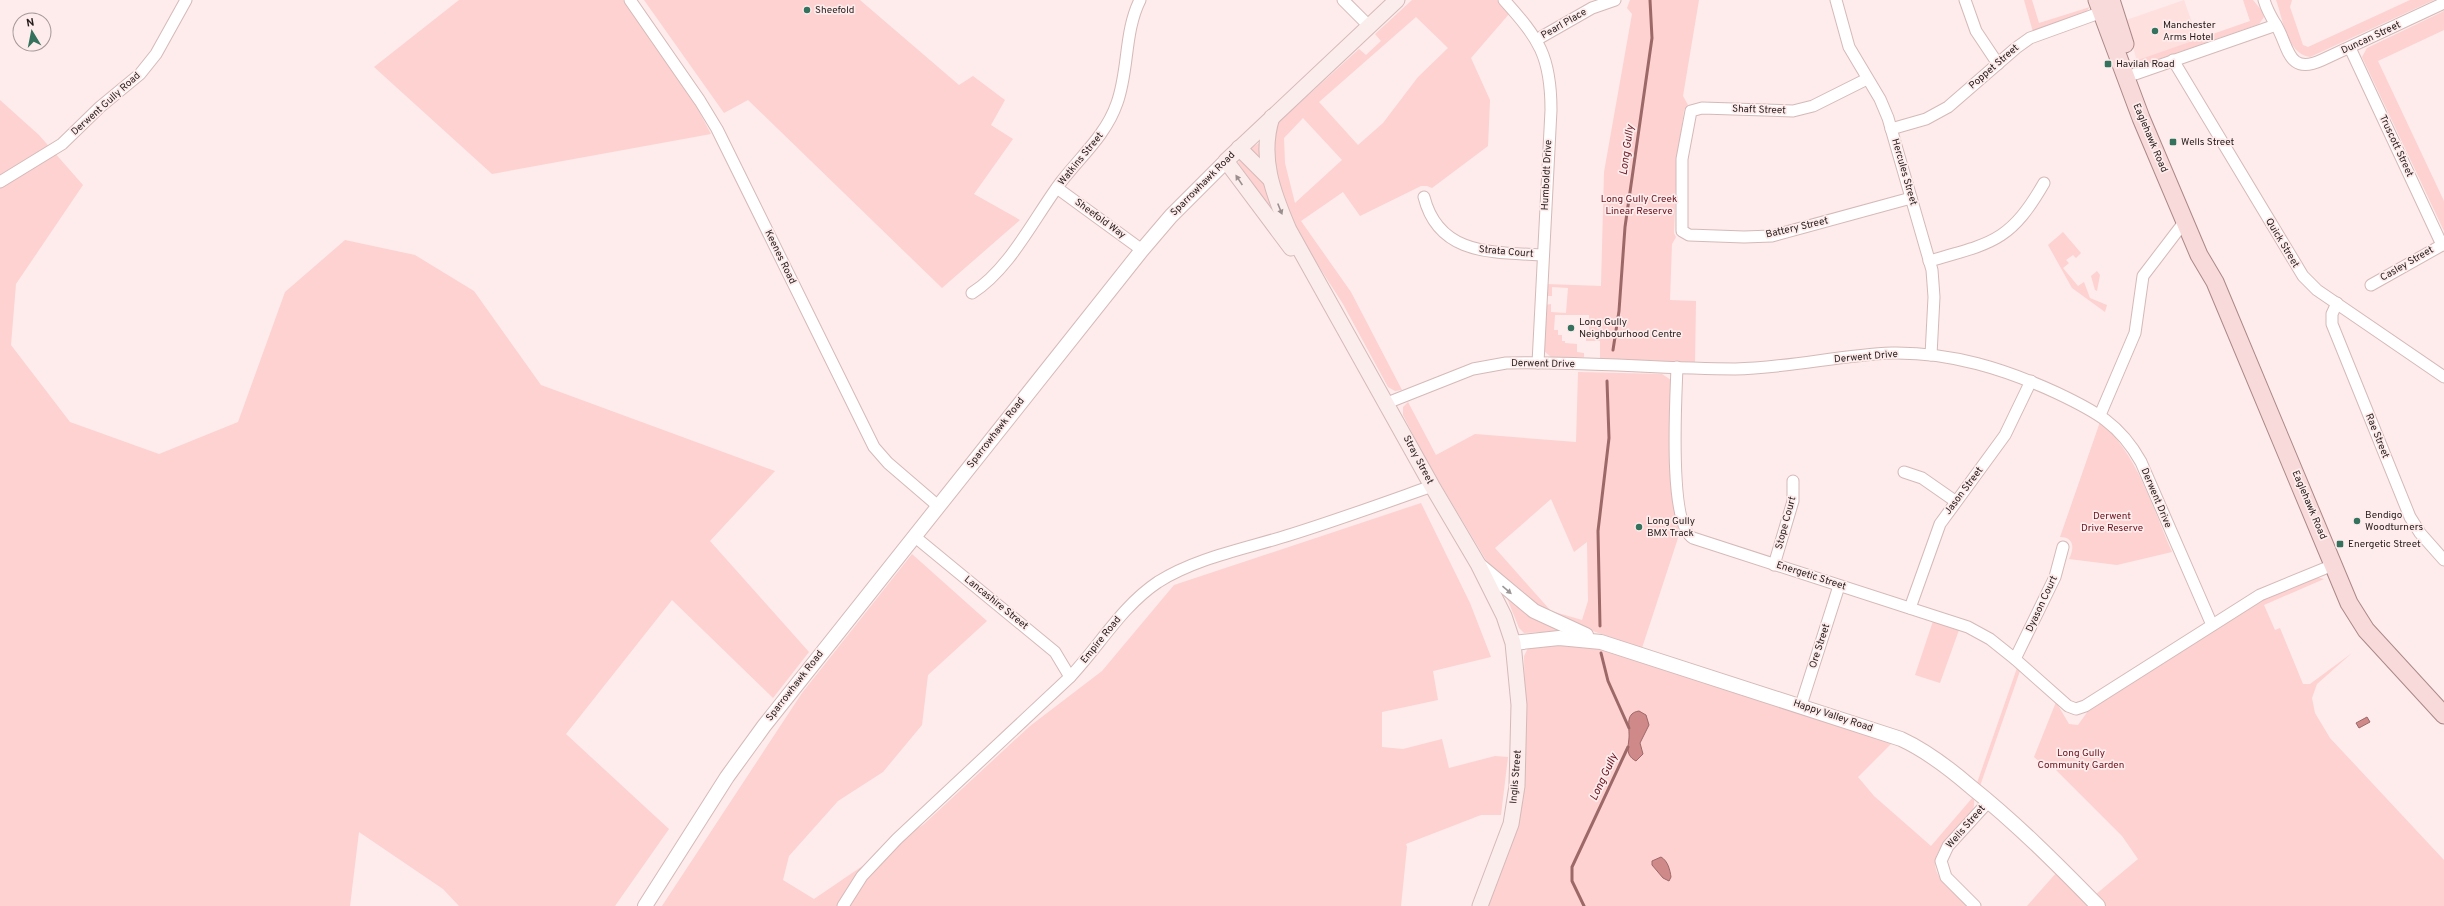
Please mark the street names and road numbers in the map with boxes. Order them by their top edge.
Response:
street label: Pearl Place [1539,6,1589,42]
street label: Duncan Street [2339,18,2403,57]
street label: Poppet Street [1966,42,2022,92]
street label: Derwent Gully Road [69,69,143,139]
street label: Eaglehawk Road [2130,101,2170,175]
street label: Shaft Street [1732,103,1786,117]
street label: Truscott Street [2376,113,2416,179]
street label: Watkins Street [1056,130,1107,188]
street label: Hercules Street [1888,137,1920,207]
street label: Humboldt Drive [1539,139,1555,211]
street label: Sparrowhawk Road [1168,149,1238,219]
street label: Sheefold Way [1072,196,1128,242]
street label: Battery Street [1765,214,1830,241]
street label: Quick Street [2262,216,2302,270]
street label: Keenes Road [761,228,799,286]
street label: Strata Court [1478,243,1534,261]
street label: Casley Street [2378,243,2436,284]
street label: Derwent Drive [1834,348,1898,366]
street label: Derwent Drive [1511,357,1575,371]
street label: Sparrowhawk Road [964,395,1028,471]
street label: Rae Street [2362,412,2392,461]
street label: Stray Street [1400,433,1436,487]
street label: Jason Street [1942,464,1986,517]
street label: Derwent Drive [2138,466,2174,530]
street label: Eaglehawk Road [2289,468,2329,542]
street label: Stope Court [1773,495,1799,551]
street label: Energetic Street [1774,559,1848,593]
street label: Lancashire Street [961,573,1031,633]
street label: Dyason Court [2023,574,2061,634]
street label: Empire Road [1078,614,1124,666]
street label: Ore Street [1807,622,1833,670]
street label: Sparrowhawk Road [763,648,827,724]
street label: Happy Valley Road [1792,697,1874,735]
street label: Inglis Street [1507,749,1525,804]
street label: Wells Street [1944,802,1989,851]

